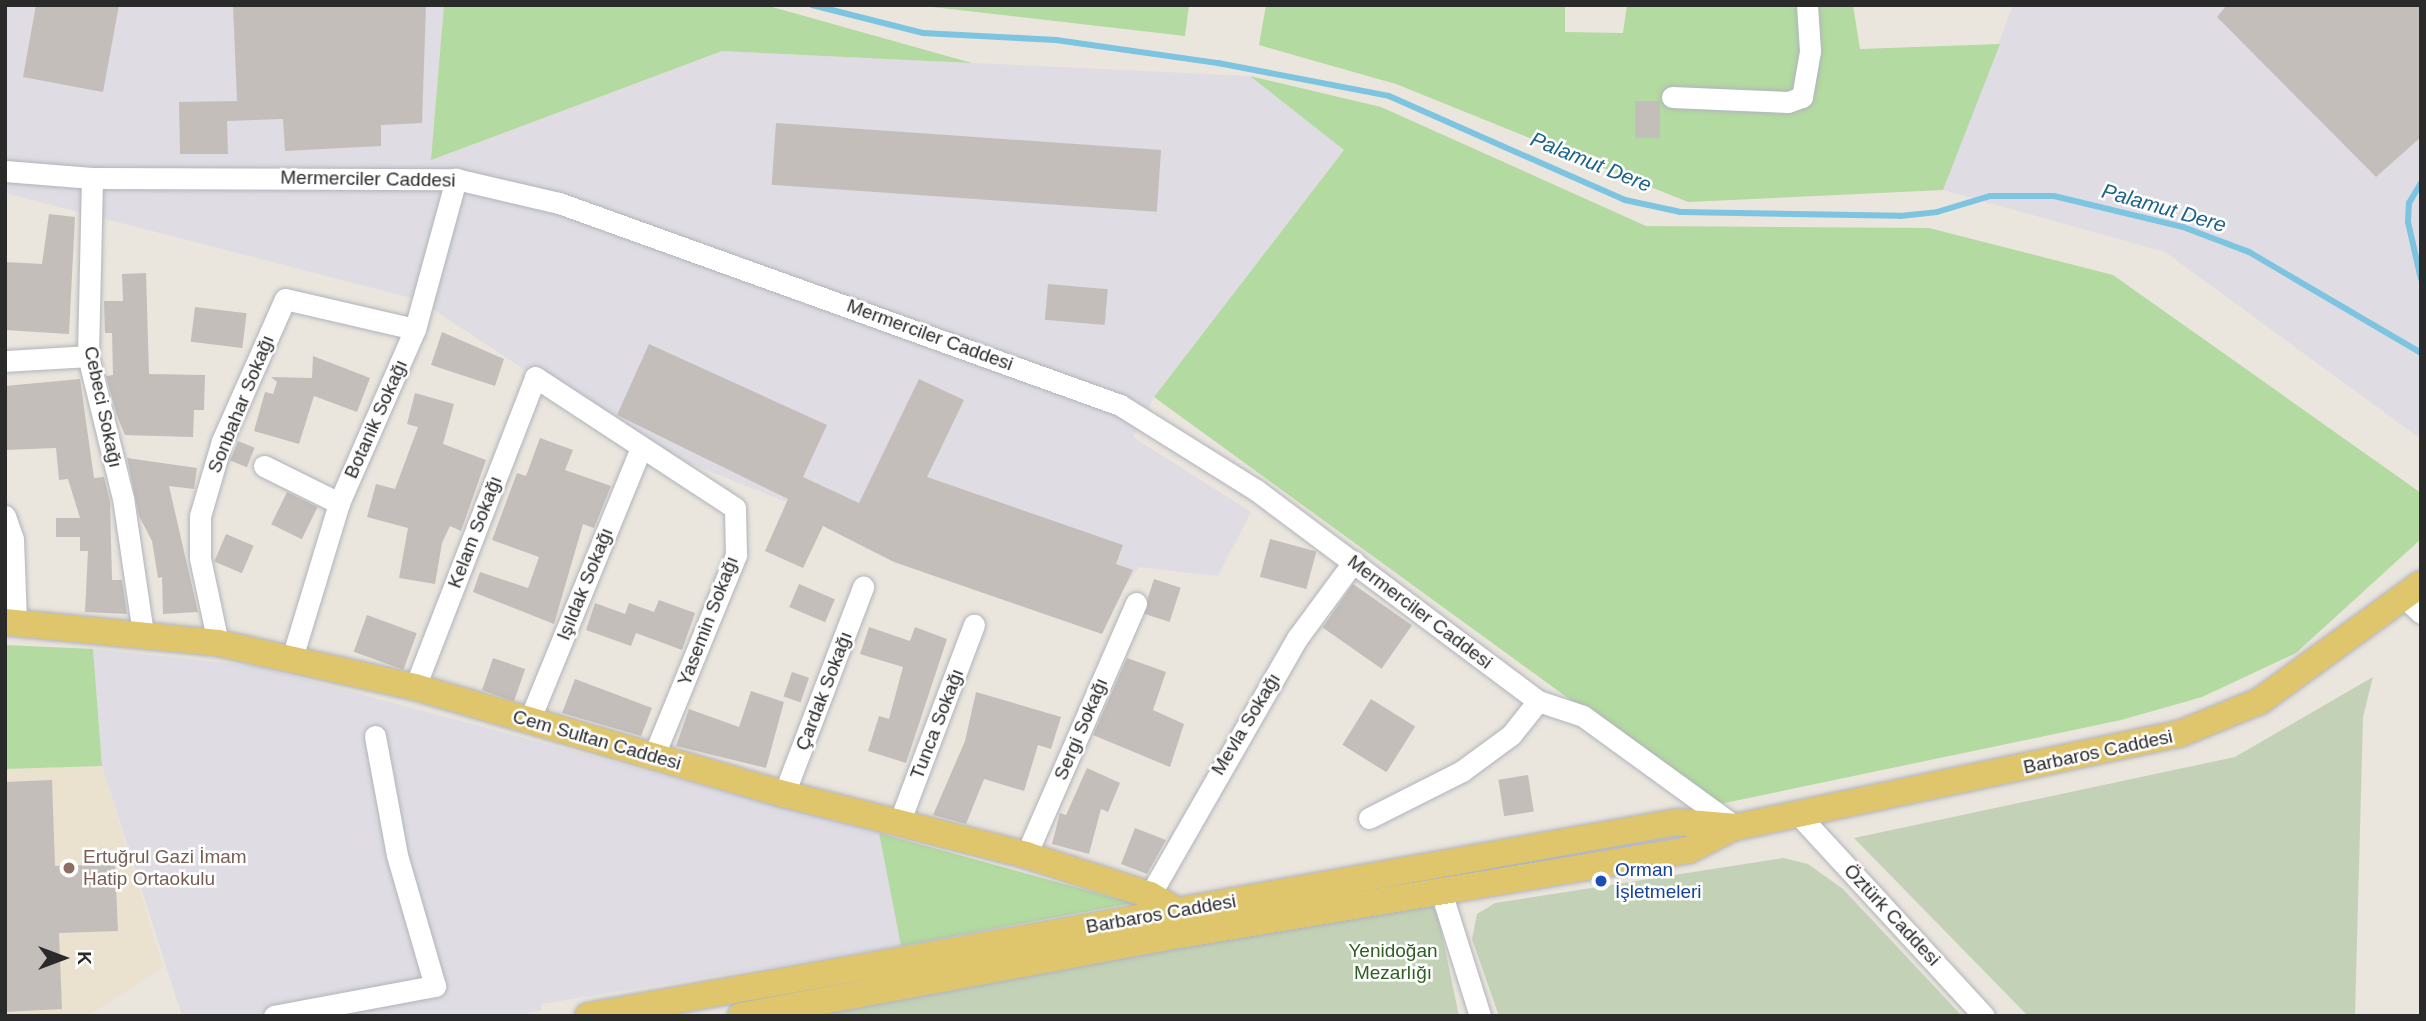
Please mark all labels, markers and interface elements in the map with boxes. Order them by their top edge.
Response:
water label: Palamut Dere [1527,126,1655,198]
street label: Mermerciler Caddesi [280,166,456,192]
water label: Palamut Dere [2099,178,2229,238]
street label: Mermerciler Caddesi [844,294,1016,376]
street label: Sonbahar Sokağı [203,332,279,476]
street label: Cebeci Sokağı [79,344,127,470]
street label: Botanik Sokağı [340,356,412,482]
street label: Kelam Sokağı [443,473,507,591]
street label: Işıldak Sokağı [552,524,618,644]
street label: Mermerciler Caddesi [1343,550,1497,674]
street label: Yasemin Sokağı [673,553,743,689]
street label: Çardak Sokağı [791,628,857,754]
street label: Tunca Sokağı [905,666,969,782]
street label: Mevla Sokağı [1207,669,1285,779]
street label: Sergi Sokağı [1049,674,1113,784]
street label: Cem Sultan Caddesi [510,705,684,775]
street label: Barbaros Caddesi [2021,725,2175,779]
place label: Ertuğrul Gazi İmam Hatip Ortaokulu [83,846,247,890]
place label: Orman İşletmeleri [1615,859,1702,903]
street label: Öztürk Caddesi [1839,859,1945,971]
marker: Ertuğrul Gazi İmam Hatip Ortaokulu [61,860,77,876]
marker: Orman İşletmeleri [1593,873,1609,889]
street label: Barbaros Caddesi [1084,890,1238,938]
north arrow [28,923,98,993]
park label: Yenidoğan Mezarlığı [1348,940,1438,984]
text: K [74,951,95,965]

